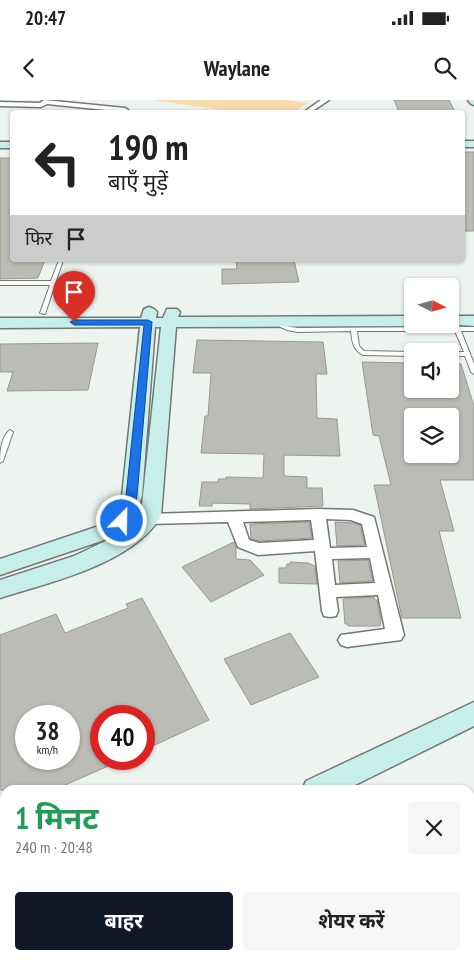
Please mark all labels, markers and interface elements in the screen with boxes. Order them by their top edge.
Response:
text: 20:47 [25,6,66,30]
icon: back [15,54,43,82]
text: Waylane [204,54,270,82]
icon: search [431,54,459,82]
text: 190 m [108,124,189,170]
icon: left [25,130,90,195]
text: बाएँ मुड़ें [108,168,168,196]
icon: arrive [62,225,90,253]
text: फिर [25,226,52,250]
pin [53,271,95,322]
icon: arrive [60,278,88,306]
north arrow [404,278,459,332]
map controls [404,278,459,463]
button: sound [404,343,459,398]
button: layers [404,408,459,463]
position arrow [95,494,147,546]
speed limit sign: 40 [90,705,155,770]
text: 38 [36,715,59,747]
text: km/h [37,742,58,757]
text: 1 मिनट [15,798,98,837]
button: close [408,802,460,854]
text: 240 m · 20:48 [15,837,93,857]
button: बाहर [15,892,233,950]
button: शेयर करें [243,892,460,950]

